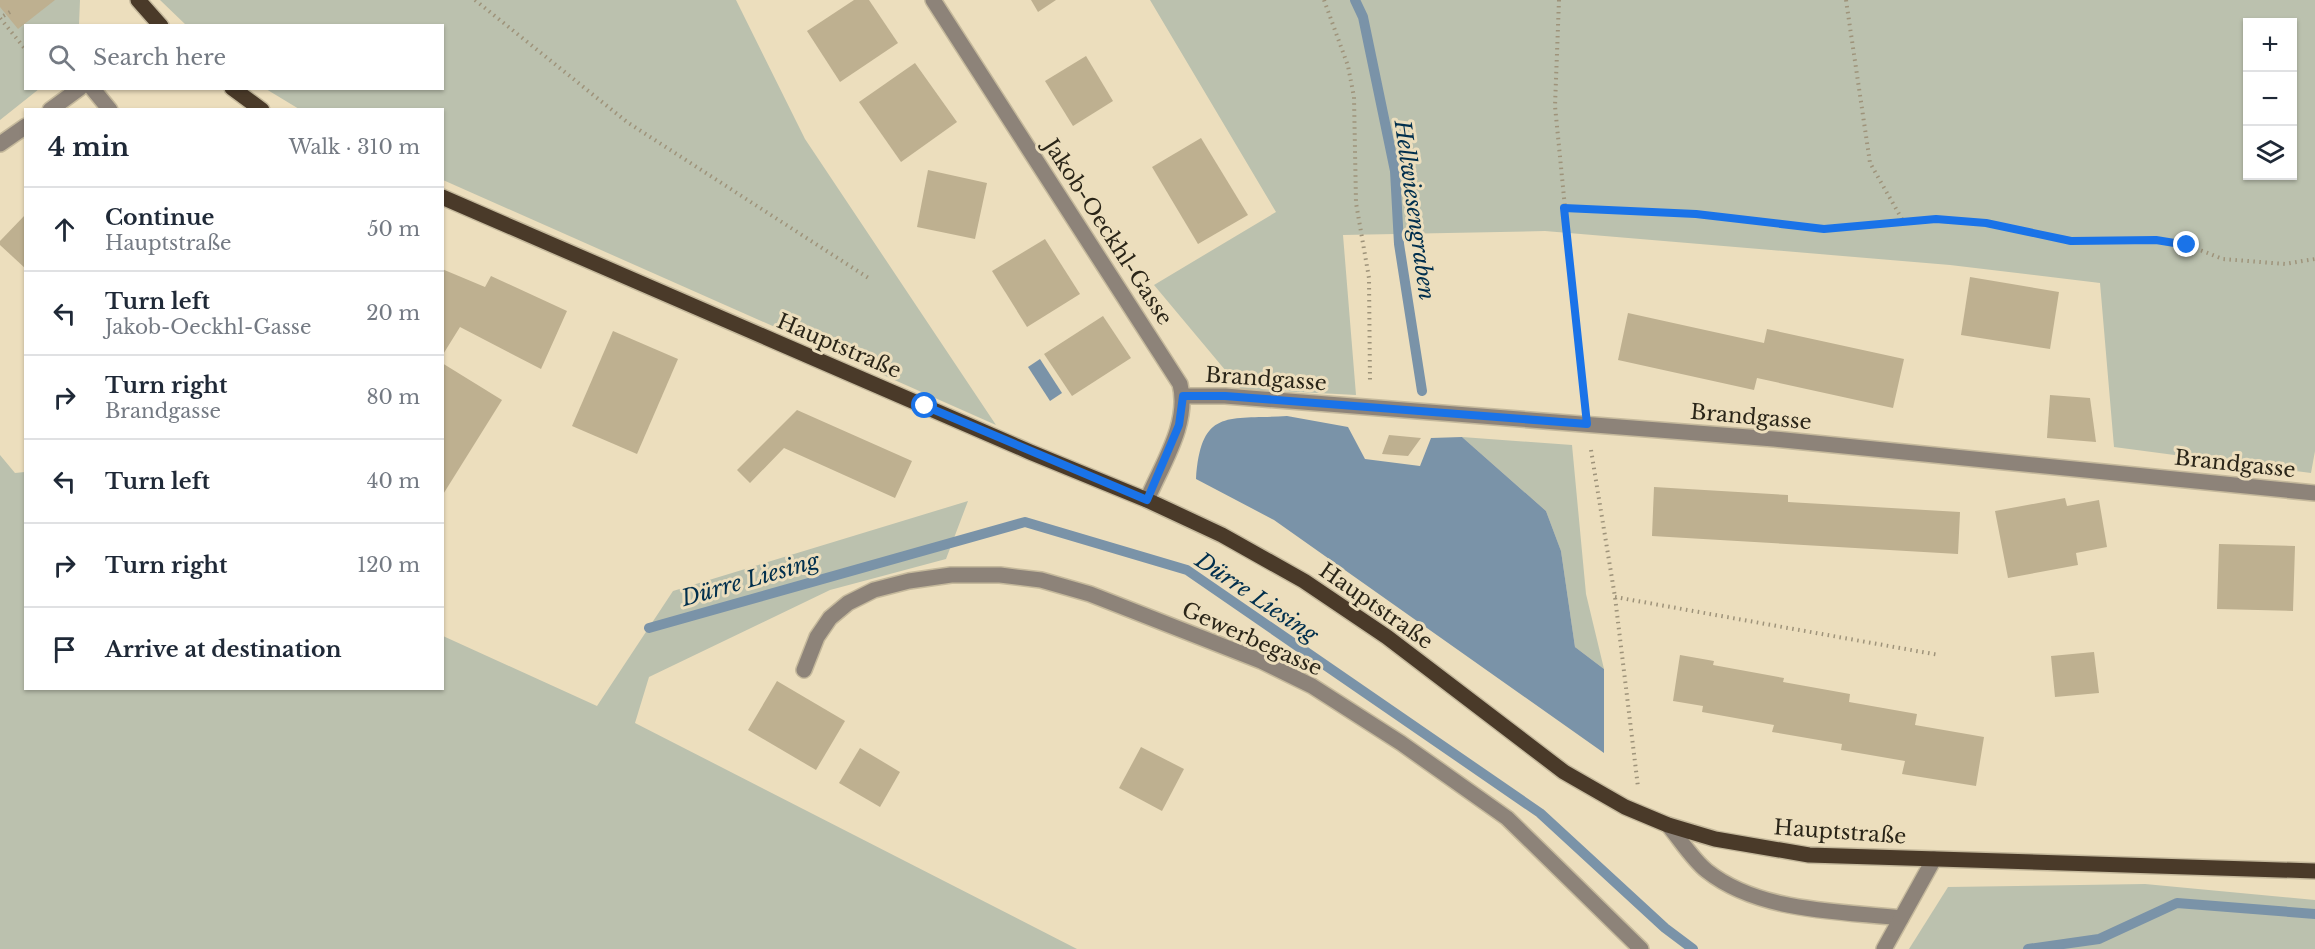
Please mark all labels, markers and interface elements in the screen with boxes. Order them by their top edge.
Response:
map controls [2243,18,2297,180]
button: + [2243,18,2297,72]
search box [24,24,444,90]
icon: search [45,41,78,74]
text: Search here [93,44,226,71]
button: − [2243,72,2297,126]
water label: Hellwiesengraben [1388,117,1441,302]
button: layers [2243,126,2297,180]
text: 4 min [48,131,129,163]
street label: Jakob-Oeckhl-Gasse [1036,132,1178,330]
text: Walk · 310 m [289,135,420,159]
text: Continue [105,204,214,231]
icon: ahead [48,213,81,246]
text: 50 m [367,217,420,241]
text: Hauptstraße [105,231,232,255]
route end [2173,231,2199,257]
text: Turn left [105,288,210,315]
icon: left [48,297,81,330]
text: 20 m [366,301,420,325]
street label: Hauptstraße [773,308,905,384]
text: Jakob-Oeckhl-Gasse [105,315,311,339]
street label: Brandgasse [1204,362,1328,396]
text: Turn right [105,372,227,399]
icon: right [48,381,81,414]
text: 80 m [366,385,420,409]
route start [911,392,937,418]
text: Brandgasse [105,399,221,423]
street label: Brandgasse [1689,399,1813,435]
street label: Brandgasse [2173,445,2297,483]
icon: left [48,465,81,498]
text: Turn left [105,468,210,495]
text: 40 m [367,469,420,493]
water label: Dürre Liesing [677,546,824,612]
water label: Dürre Liesing [1190,546,1325,649]
icon: right [48,549,81,582]
text: Turn right [105,552,227,579]
text: 120 m [357,553,420,577]
street label: Hauptstraße [1314,557,1438,655]
street label: Gewerbegasse [1178,596,1326,682]
icon: arrive [48,633,81,666]
text: Arrive at destination [105,636,342,663]
street label: Hauptstraße [1773,814,1907,850]

